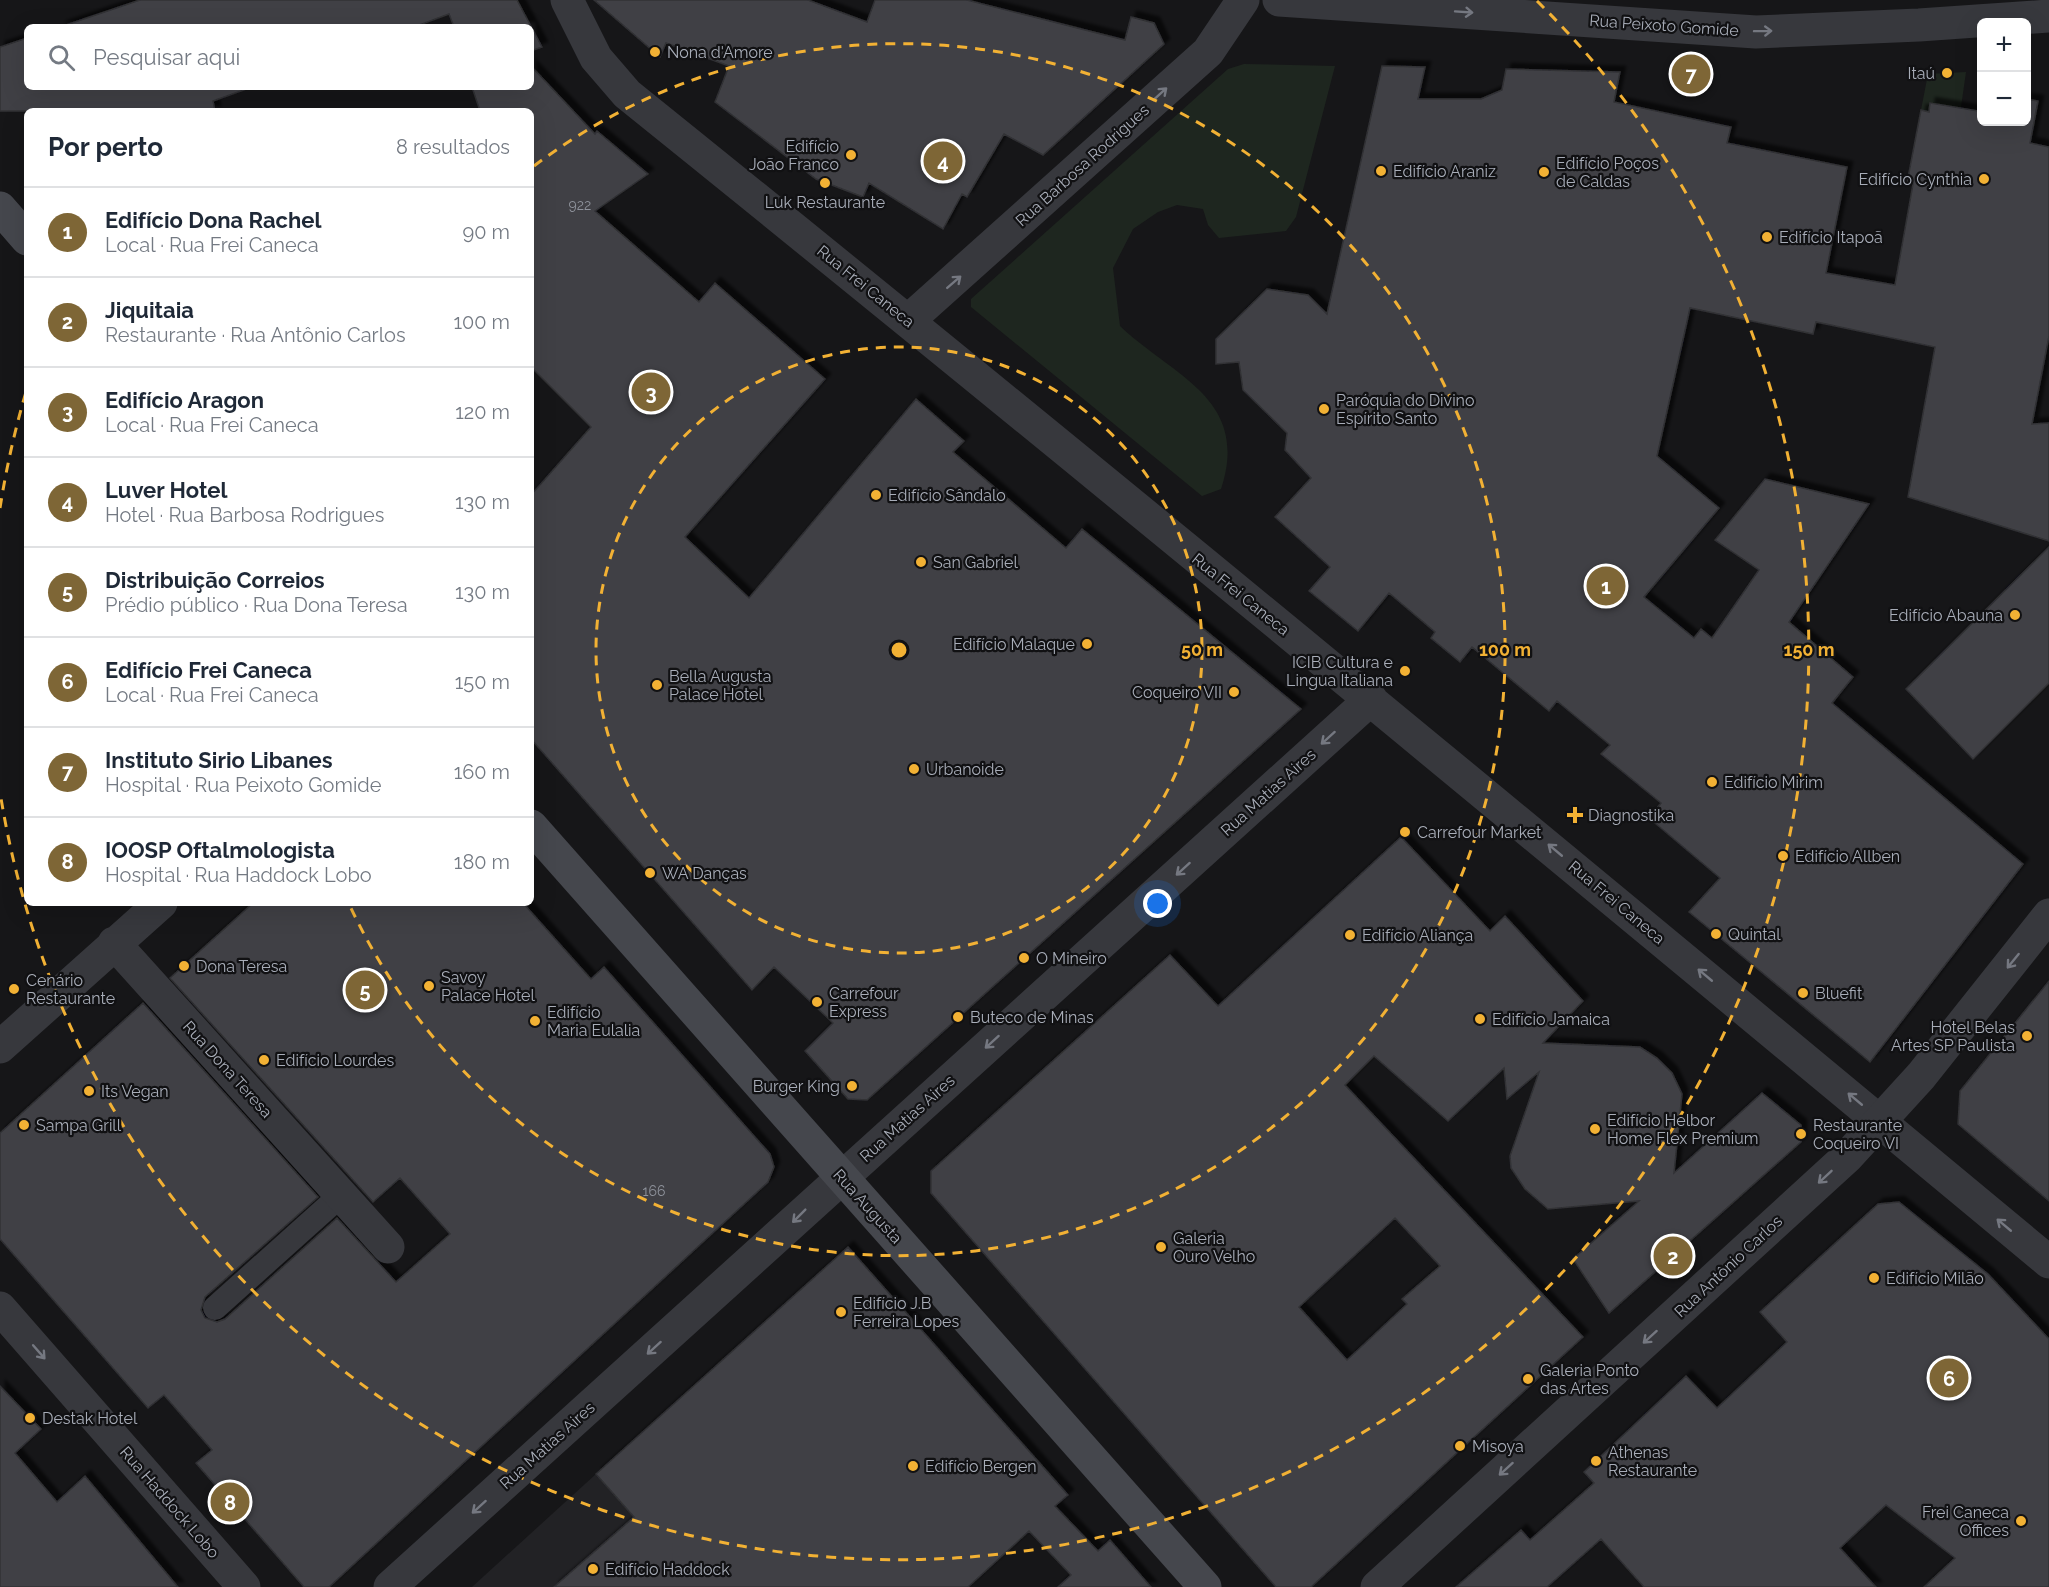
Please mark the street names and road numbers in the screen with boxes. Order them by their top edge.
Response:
street label: Rua Peixoto Gomide [1589,11,1739,40]
street label: Rua Barbosa Rodrigues [1012,100,1153,230]
street label: Rua Frei Caneca [813,241,918,331]
street label: Rua Frei Caneca [1188,549,1293,639]
street label: Rua Matias Aires [1217,745,1320,840]
street label: Rua Frei Caneca [1565,857,1669,948]
street label: Rua Dona Teresa [179,1017,276,1122]
street label: Rua Matias Aires [856,1071,959,1166]
street label: Rua Augusta [829,1165,906,1247]
street label: Rua Antônio Carlos [1671,1211,1786,1321]
street label: Rua Matias Aires [496,1398,599,1493]
street label: Rua Haddock Lobo [116,1443,223,1562]

